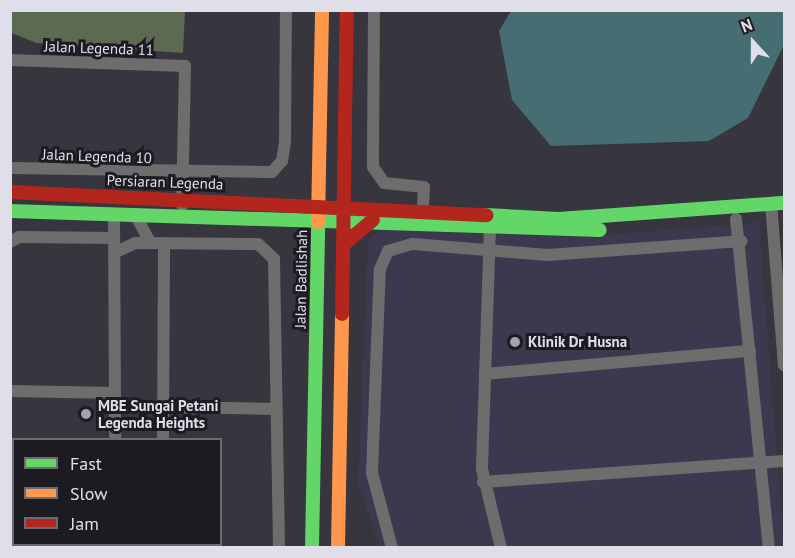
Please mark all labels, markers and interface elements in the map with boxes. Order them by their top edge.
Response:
north arrow [723,12,783,72]
text: N [738,14,755,36]
street label: Jalan Legenda 11 [44,37,154,59]
street label: Jalan Legenda 10 [42,145,152,167]
street label: Persiaran Legenda [106,171,224,193]
street label: Jalan Badlishah [291,230,311,328]
marker: Klinik Dr Husna [506,333,524,351]
place label: Klinik Dr Husna [528,333,628,351]
place label: MBE Sungai Petani Legenda Heights [98,396,219,431]
marker: MBE Sungai Petani Legenda Heights [79,407,93,421]
legend [12,438,222,546]
text: Fast [70,452,102,475]
text: Slow [70,482,108,505]
text: Jam [70,512,99,535]

